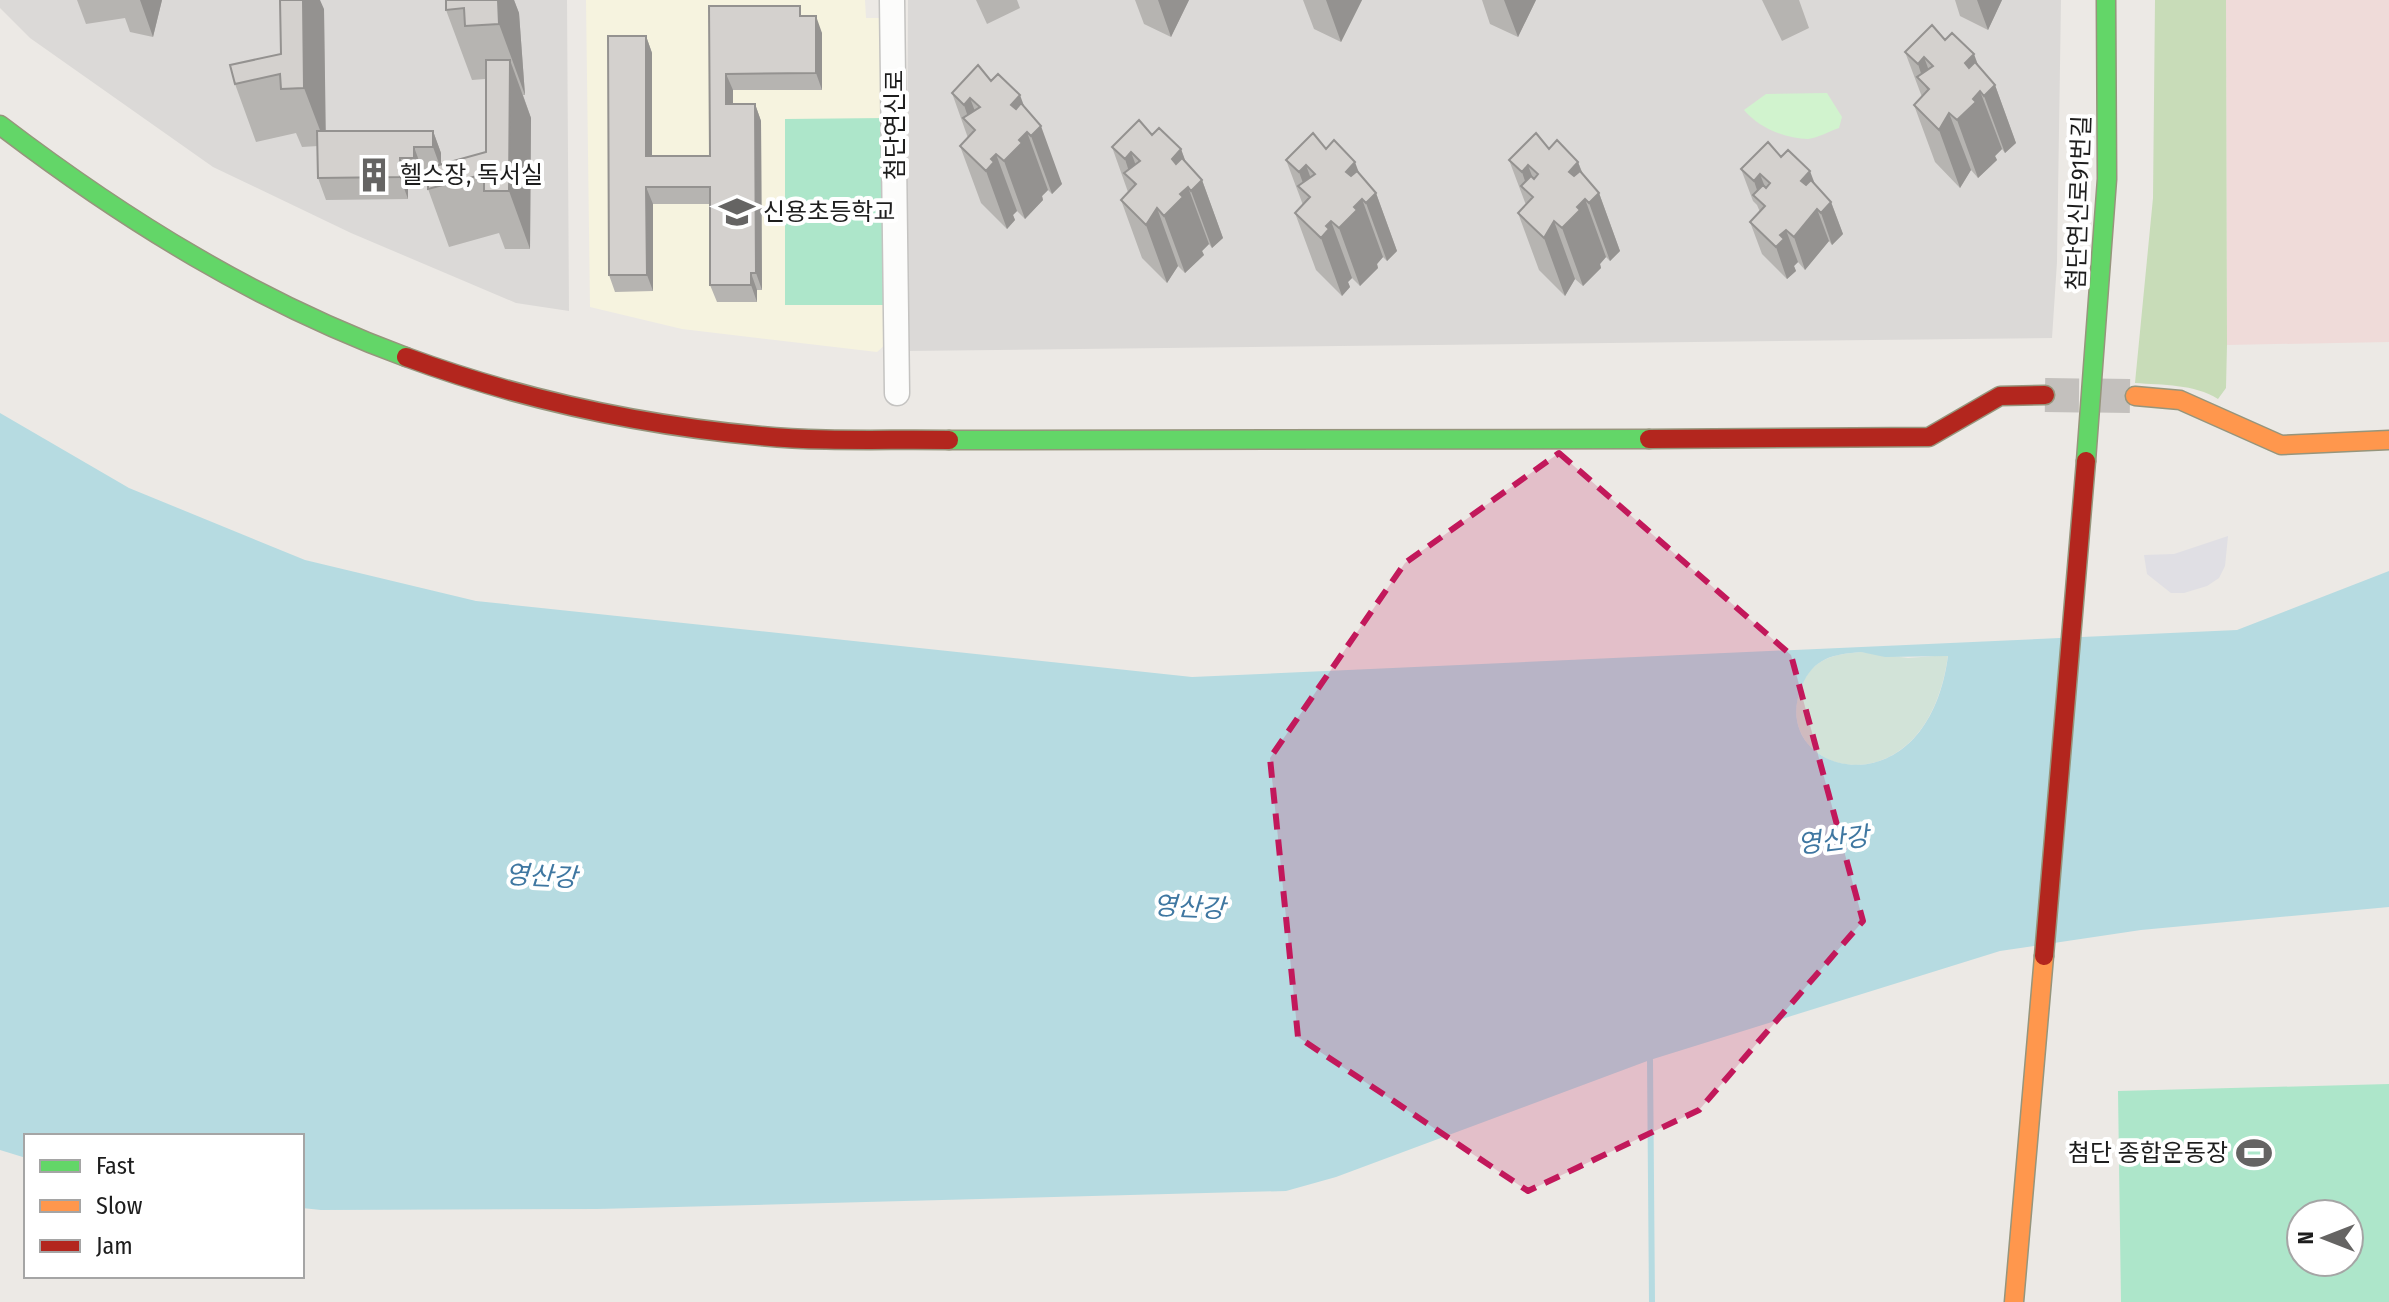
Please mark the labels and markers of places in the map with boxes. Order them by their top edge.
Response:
building icon: 헬스장, 독서실 [355,156,393,194]
place label: 헬스장, 독서실 [400,161,543,189]
school or university icon: 신용초등학교 [718,193,756,231]
place label: 신용초등학교 [763,198,895,226]
sports icon: 첨단 종합운동장 [2235,1134,2273,1172]
place label: 첨단 종합운동장 [2068,1139,2228,1167]

